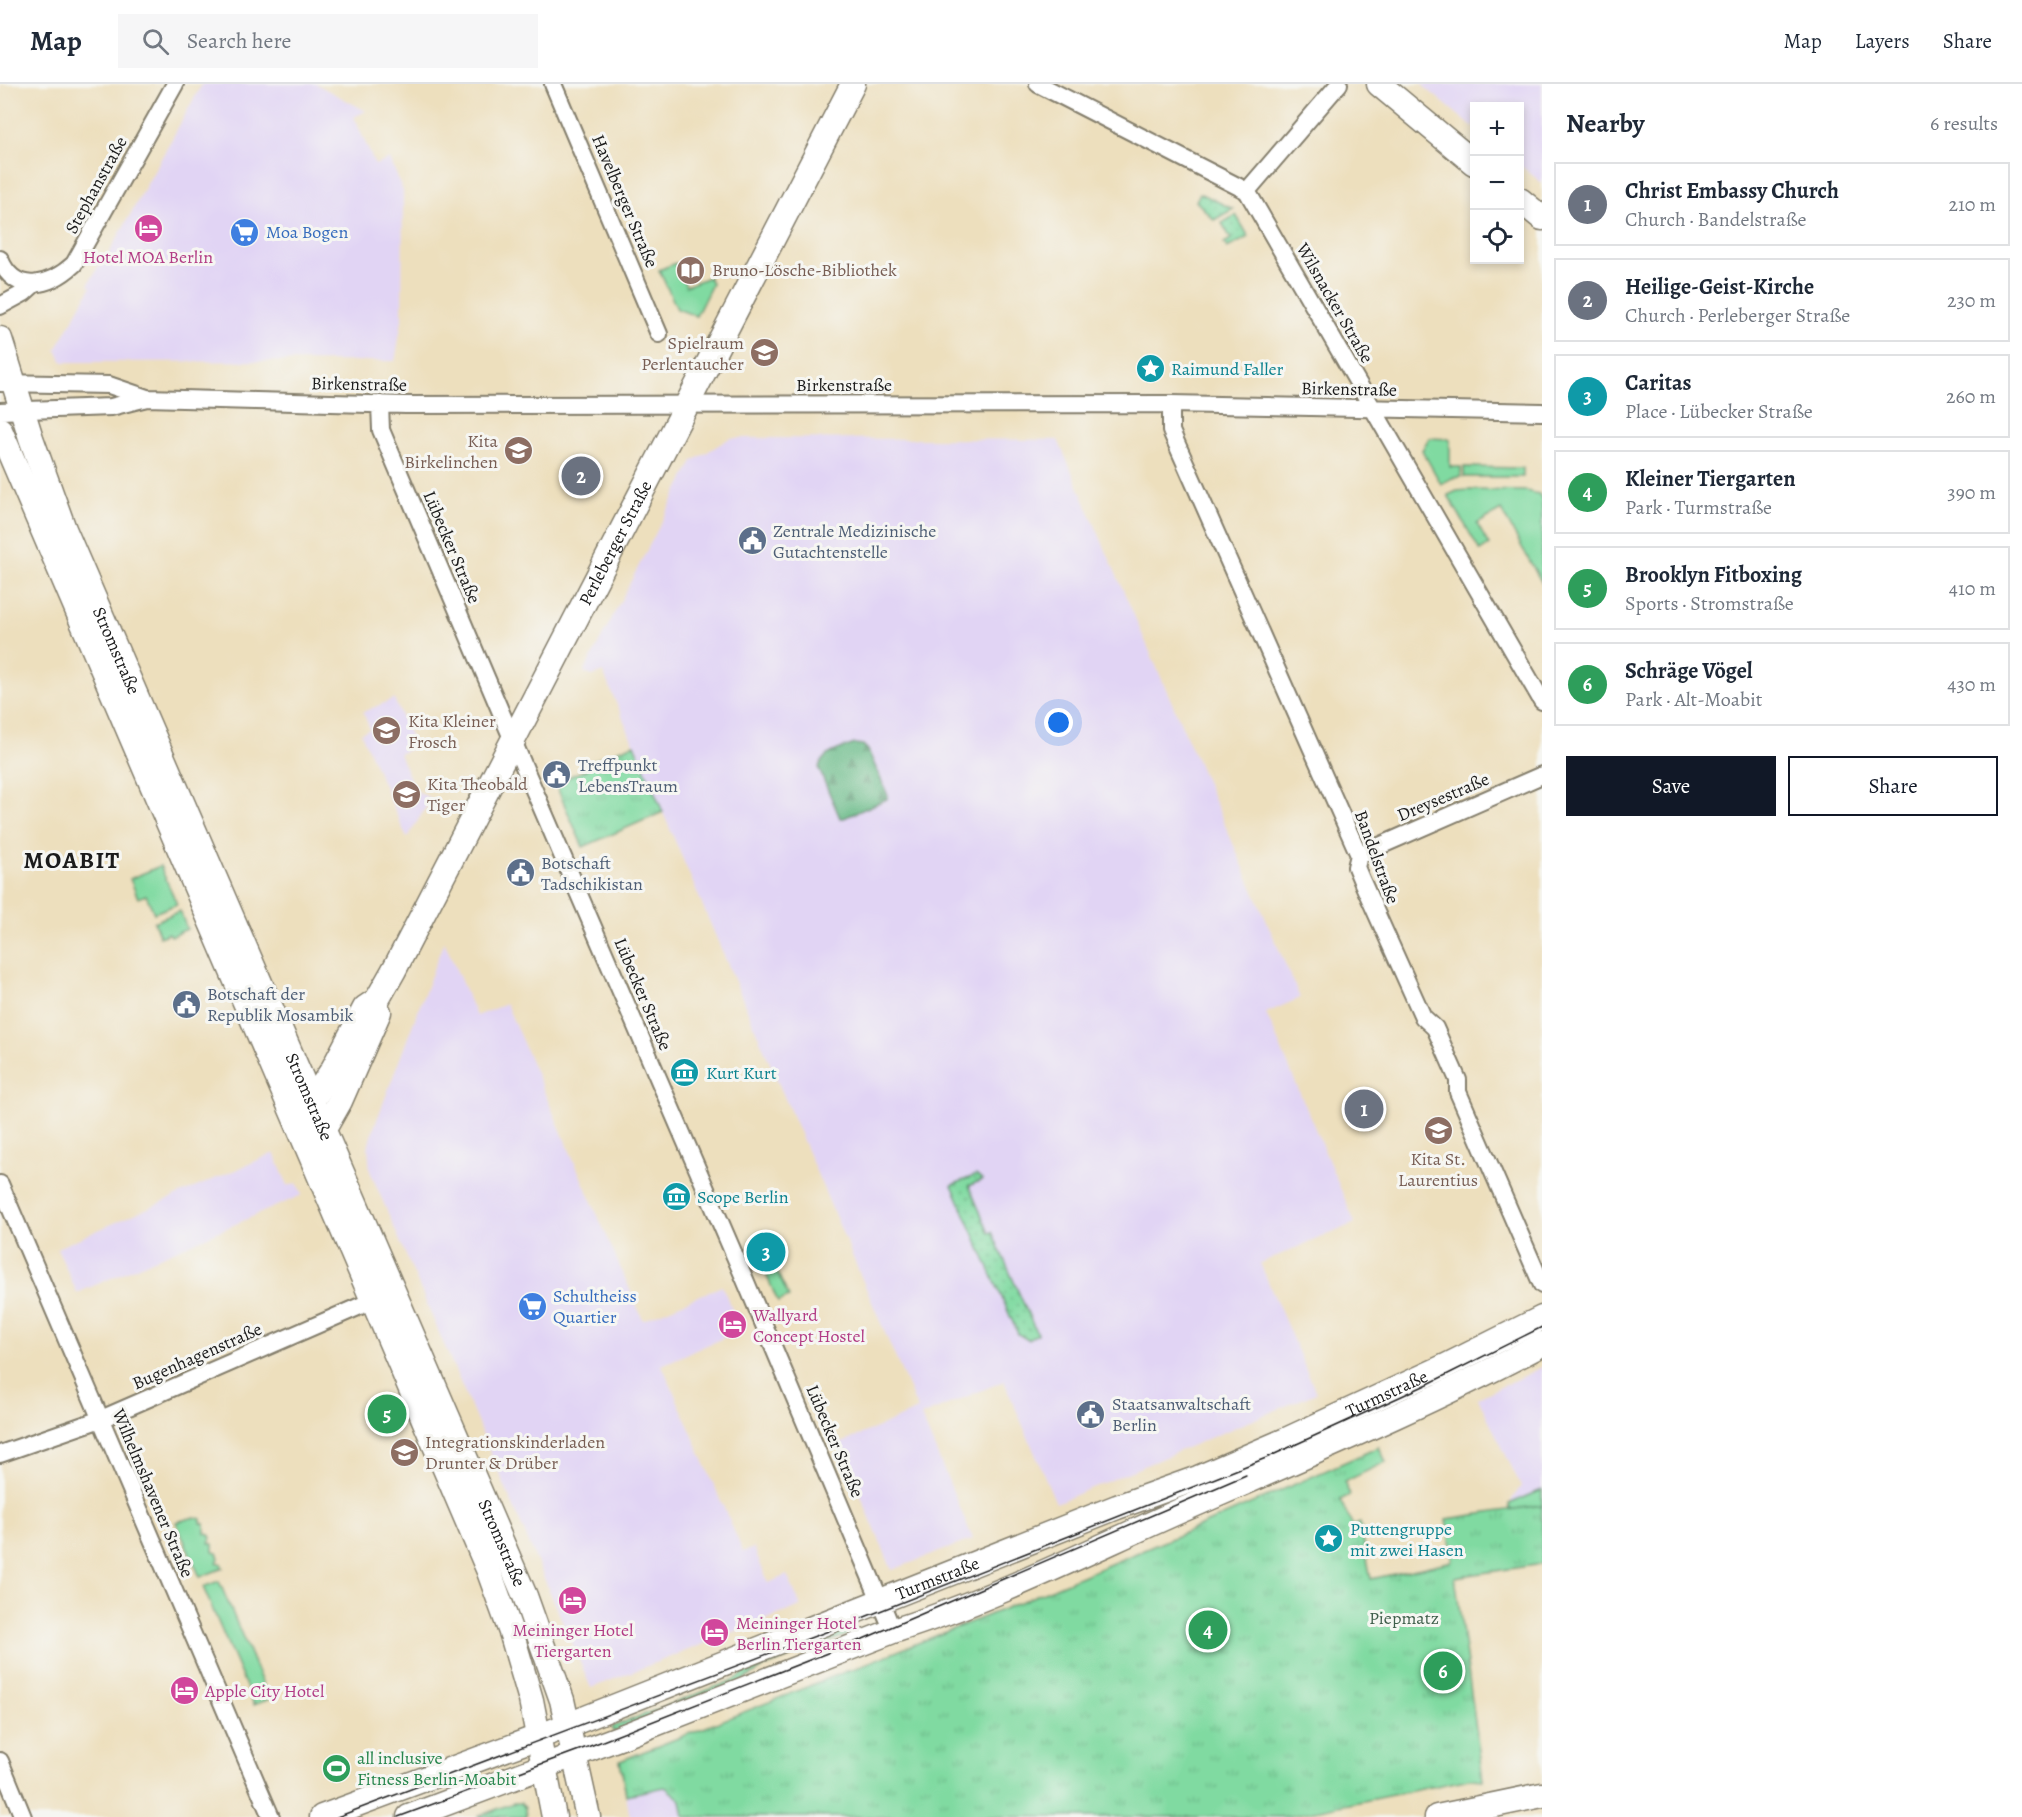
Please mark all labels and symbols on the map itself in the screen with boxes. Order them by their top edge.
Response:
street label: Havelberger Straße [586,131,664,271]
street label: Stephanstraße [59,132,133,238]
hotel icon: Hotel MOA Berlin [132,212,164,244]
supermarket icon: Moa Bogen [229,216,261,248]
place label: Moa Bogen [266,220,348,244]
street label: Wilsnacker Straße [1290,238,1379,367]
place label: Hotel MOA Berlin [83,245,213,269]
library icon: Bruno-Lösche-Bibliothek [675,254,707,286]
place label: Bruno-Lösche-Bibliothek [712,258,897,282]
place label: Spielraum Perlentaucher [641,331,744,376]
school or university icon: Spielraum Perlentaucher [749,337,781,369]
place icon: Raimund Faller [1134,353,1166,385]
place label: Raimund Faller [1171,357,1284,381]
street label: Birkenstraße [311,371,407,397]
street label: Birkenstraße [796,373,892,397]
street label: Birkenstraße [1301,376,1397,402]
place label: Kita Birkelinchen [404,429,499,474]
school or university icon: Kita Birkelinchen [503,435,535,467]
pin: 2 [562,454,600,498]
street label: Perleberger Straße [573,476,658,609]
street label: Lübecker Straße [417,487,487,607]
place label: Zentrale Medizinische Gutachtenstelle [773,519,936,564]
public building icon: Zentrale Medizinische Gutachtenstelle [736,525,768,557]
street label: Stromstraße [87,603,146,698]
your location [1044,708,1073,737]
place label: Kita Kleiner Frosch [408,709,496,754]
school or university icon: Kita Kleiner Frosch [371,715,403,747]
place label: Treffpunkt LebensTraum [578,753,678,798]
public building icon: Treffpunkt LebensTraum [541,759,573,791]
street label: Dreysestraße [1393,767,1493,827]
place label: Kita Theobald Tiger [427,772,528,817]
school or university icon: Kita Theobald Tiger [390,778,422,810]
street label: Bandelstraße [1349,807,1405,907]
district label: MOABIT [23,844,121,876]
place label: Botschaft Tadschikistan [541,851,643,896]
public building icon: Botschaft Tadschikistan [504,857,536,889]
street label: Lübecker Straße [608,934,678,1054]
place label: Botschaft der Republik Mosambik [207,982,354,1027]
public building icon: Botschaft der Republik Mosambik [170,988,202,1020]
street label: Stromstraße [280,1049,339,1144]
museum icon: Kurt Kurt [669,1057,701,1089]
place label: Kurt Kurt [706,1061,777,1085]
pin: 1 [1344,1086,1384,1132]
school or university icon: Kita St. Laurentius [1422,1114,1454,1146]
place label: Kita St. Laurentius [1398,1147,1478,1192]
museum icon: Scope Berlin [660,1181,692,1213]
place label: Scope Berlin [697,1185,789,1209]
pin: 3 [746,1230,786,1274]
place label: Schultheiss Quartier [553,1284,637,1329]
supermarket icon: Schultheiss Quartier [516,1290,548,1322]
place label: Wallyard Concept Hostel [752,1303,866,1348]
hotel icon: Wallyard Concept Hostel [716,1309,748,1341]
street label: Bugenhagenstraße [128,1317,266,1395]
street label: Turmstraße [1342,1364,1431,1423]
street label: Lübecker Straße [800,1381,870,1501]
pin: 5 [368,1392,406,1436]
place label: Staatsanwaltschaft Berlin [1112,1392,1251,1437]
public building icon: Staatsanwaltschaft Berlin [1075,1398,1107,1430]
street label: Wilhelmshavener Straße [106,1404,199,1581]
place label: Integrationskinderladen Drunter & Drüber [425,1430,605,1475]
school or university icon: Integrationskinderladen Drunter & Drüber [388,1436,420,1468]
street label: Stromstraße [473,1495,532,1590]
place label: Puttengruppe mit zwei Hasen [1350,1517,1464,1562]
place icon: Puttengruppe mit zwei Hasen [1313,1523,1345,1555]
street label: Turmstraße [892,1551,983,1606]
hotel icon: Meininger Hotel Tiergarten [557,1585,589,1617]
park label: Piepmatz [1369,1606,1439,1630]
pin: 4 [1188,1608,1228,1652]
place label: Meininger Hotel Berlin Tiergarten [736,1611,862,1656]
hotel icon: Meininger Hotel Berlin Tiergarten [699,1617,731,1649]
place label: Meininger Hotel Tiergarten [513,1618,634,1663]
pin: 6 [1424,1648,1462,1694]
hotel icon: Apple City Hotel [168,1675,200,1707]
place label: Apple City Hotel [204,1679,325,1703]
place label: all inclusive Fitness Berlin-Moabit [357,1746,516,1791]
sports icon: all inclusive Fitness Berlin-Moabit [320,1752,352,1784]

